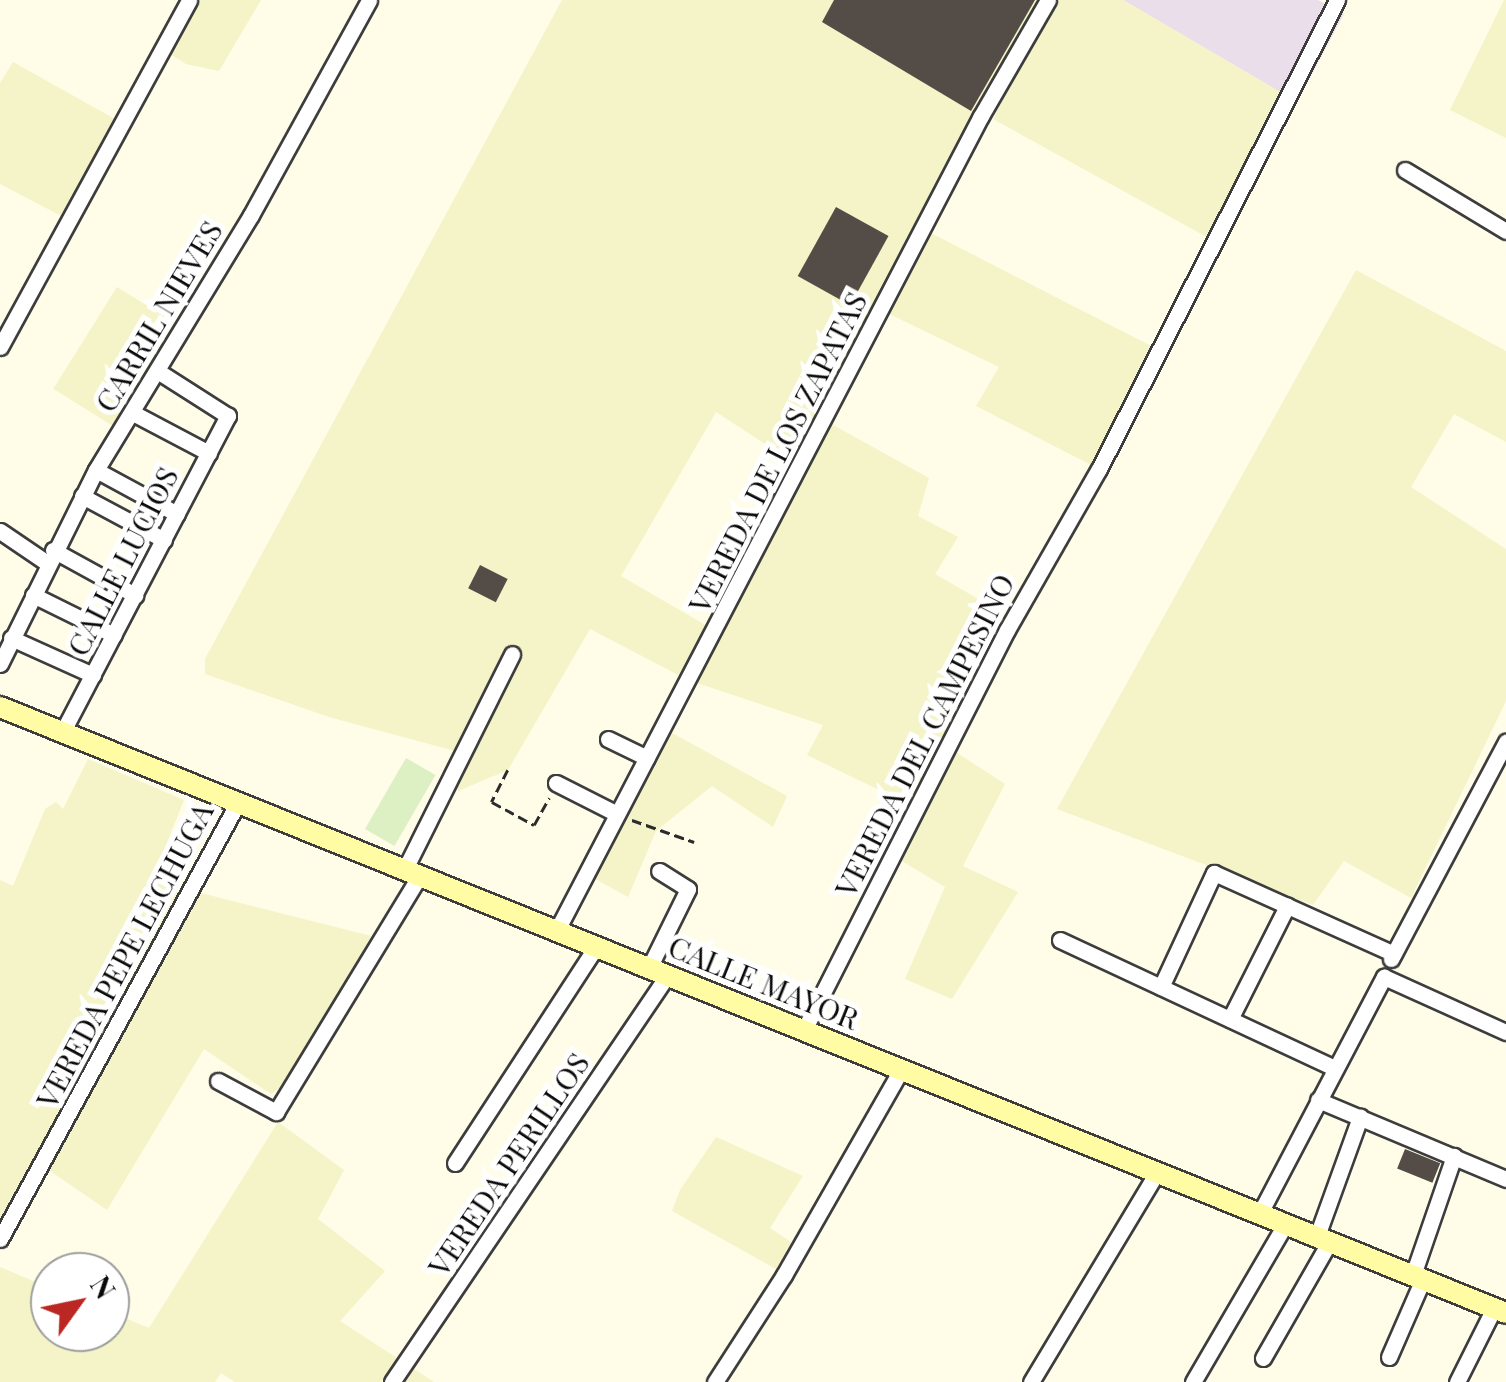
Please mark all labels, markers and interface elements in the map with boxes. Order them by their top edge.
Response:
street label: CARRIL NIEVES [87,214,229,418]
street label: VEREDA DE LOS ZAPATAS [680,286,874,618]
street label: CALLE LUCIOS [59,461,185,661]
street label: VEREDA DEL CAMPESINO [827,568,1021,902]
street label: VEREDA PEPE LECHUGA [28,796,220,1114]
street label: CALLE MAYOR [664,927,864,1037]
street label: VEREDA PERILLOS [420,1046,596,1282]
north arrow [30,1252,130,1352]
text: N [83,1268,125,1305]

